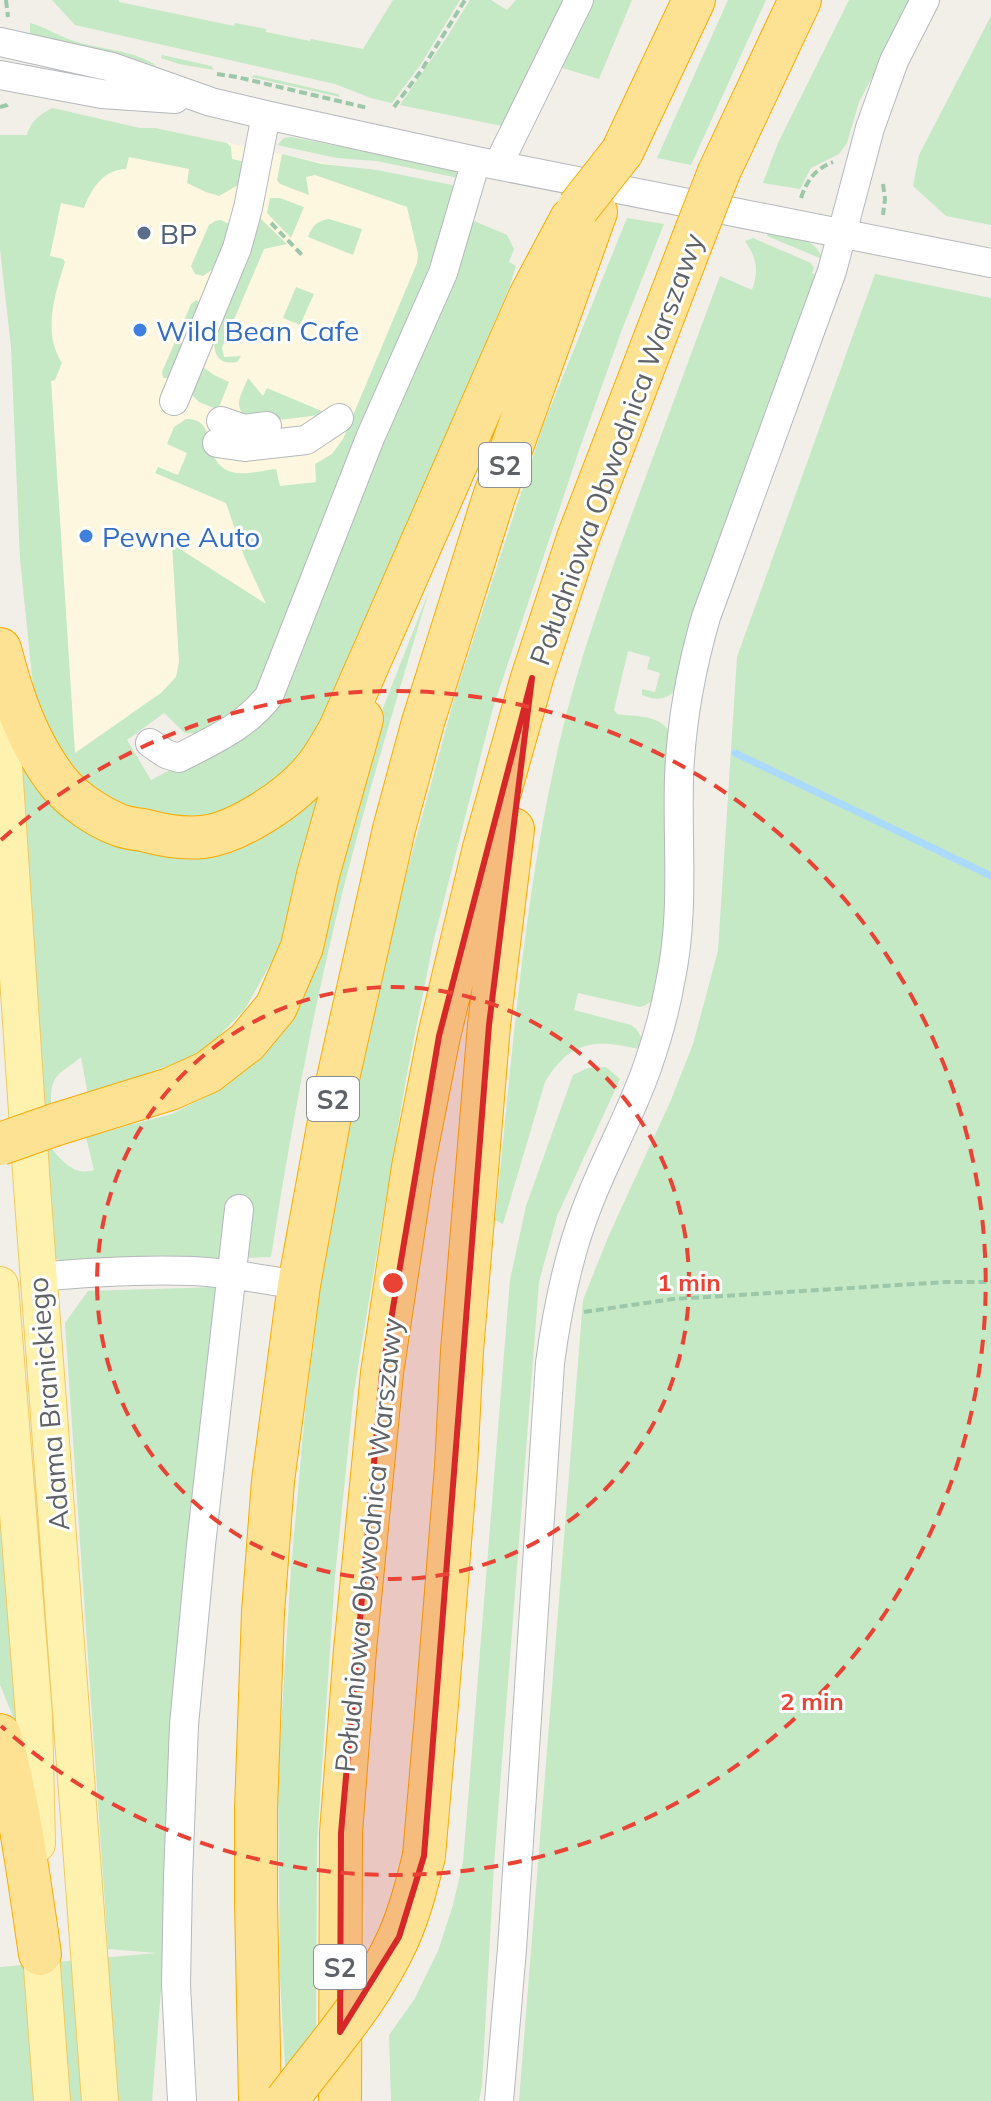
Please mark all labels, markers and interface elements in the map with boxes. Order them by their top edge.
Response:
place label: BP [160,216,197,251]
marker: BP [135,224,153,242]
street label: Południowa Obwodnica Warszawy [521,228,711,670]
place label: Wild Bean Cafe [156,313,359,348]
marker: Wild Bean Cafe [131,321,149,339]
road number: S2 [479,443,531,487]
place label: Pewne Auto [102,519,260,554]
marker: Pewne Auto [77,527,95,545]
road number: S2 [307,1077,359,1121]
text: 1 min [657,1267,721,1297]
centre of rings [379,1269,407,1297]
street label: Adama Branickiego [19,1276,77,1532]
street label: Południowa Obwodnica Warszawy [327,1316,409,1774]
text: 2 min [780,1686,844,1716]
road number: S2 [314,1945,366,1989]

